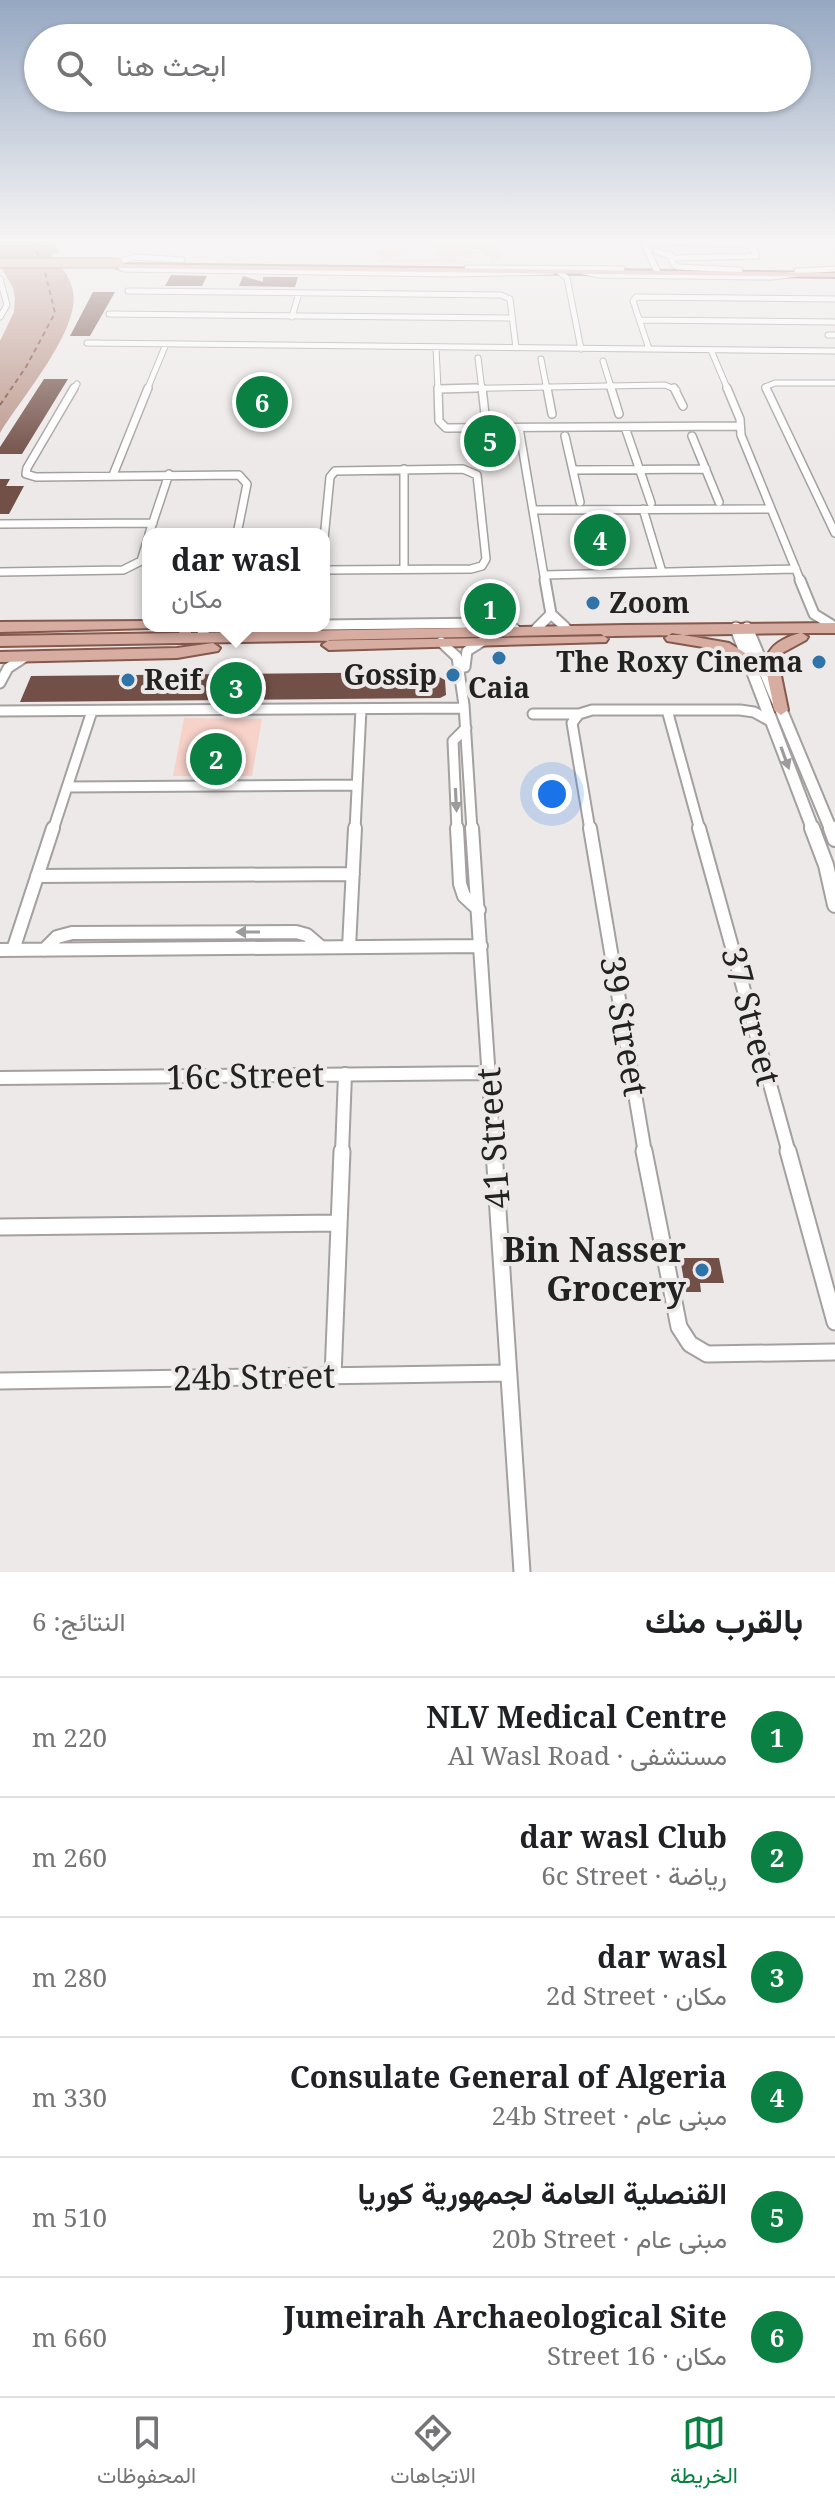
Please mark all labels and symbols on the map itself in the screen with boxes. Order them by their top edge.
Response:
pin: 6 [236,372,288,432]
pin: 5 [464,411,516,471]
pin: 4 [574,510,626,570]
pin: 1 [464,579,516,639]
place label: Zoom [609,583,690,621]
marker: Zoom [584,594,602,612]
place label: The Roxy Cinema [556,642,803,680]
marker: Caia [490,649,508,667]
marker: The Roxy Cinema [810,653,828,671]
place label: Gossip [343,655,437,693]
pin: 3 [210,658,262,718]
place label: Reif [144,660,204,698]
marker: Gossip [444,666,462,684]
place label: Caia [468,668,530,706]
marker: Reif [119,671,137,689]
pin: 2 [190,729,242,789]
one-way arrow [779,746,792,770]
your location [532,774,572,814]
one-way arrow [449,788,462,813]
one-way arrow [235,926,260,938]
street label: 37 Street [711,941,793,1090]
street label: 39 Street [590,952,660,1100]
street label: 16c Street [165,1051,325,1099]
street label: 41 Street [464,1066,520,1210]
place label: Bin Nasser Grocery [503,1226,686,1311]
marker: Bin Nasser Grocery [693,1261,711,1279]
street label: 24b Street [172,1352,336,1400]

